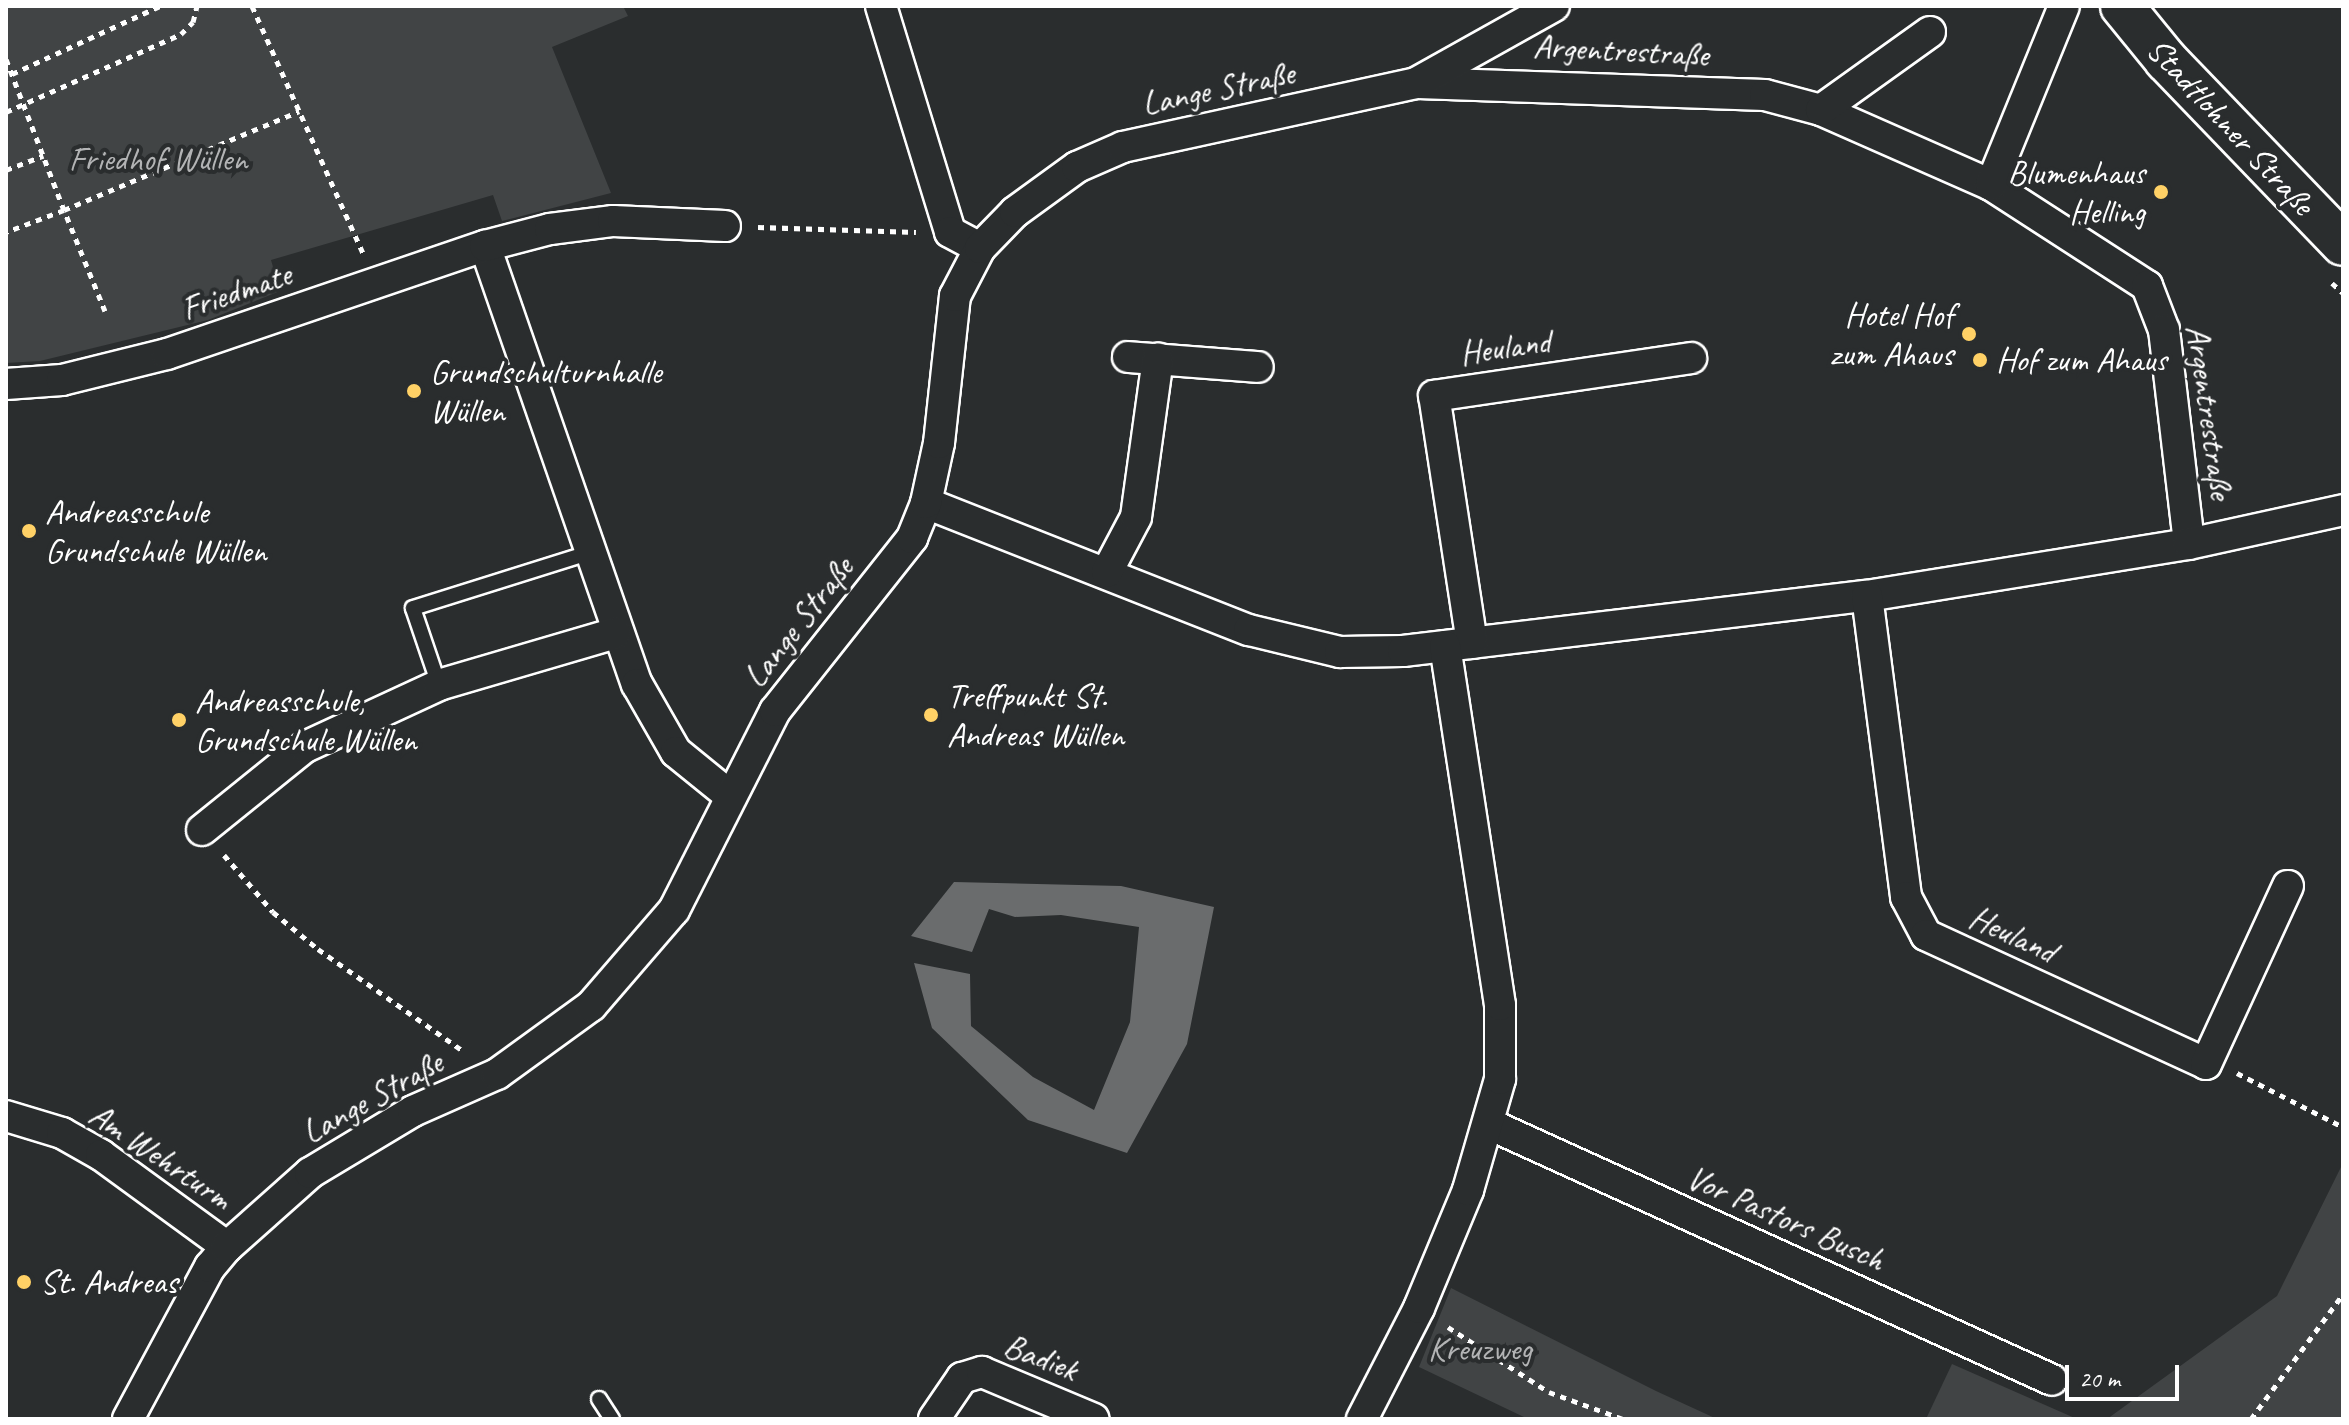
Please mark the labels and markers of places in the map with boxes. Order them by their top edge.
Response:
place label: Blumenhaus Helling [2008,152,2145,232]
marker: Blumenhaus Helling [2152,183,2170,201]
place label: Hotel Hof zum Ahaus [1829,294,1953,374]
marker: Hotel Hof zum Ahaus [1960,325,1978,343]
place label: Hof zum Ahaus [1996,340,2169,380]
place label: Grundschulturnhalle Wüllen [430,351,662,430]
marker: Hof zum Ahaus [1971,351,1989,369]
marker: Grundschulturnhalle Wüllen [405,382,423,400]
place label: Andreasschule Grundschule Wüllen [45,491,267,570]
marker: Andreasschule Grundschule Wüllen [20,522,38,540]
place label: Treffpunkt St. Andreas Wüllen [947,675,1124,754]
place label: Andreasschule, Grundschule Wüllen [195,680,417,760]
marker: Treffpunkt St. Andreas Wüllen [922,706,940,724]
marker: Andreasschule, Grundschule Wüllen [170,711,188,729]
place label: St. Andreas [40,1262,177,1302]
marker: St. Andreas [15,1273,33,1291]

